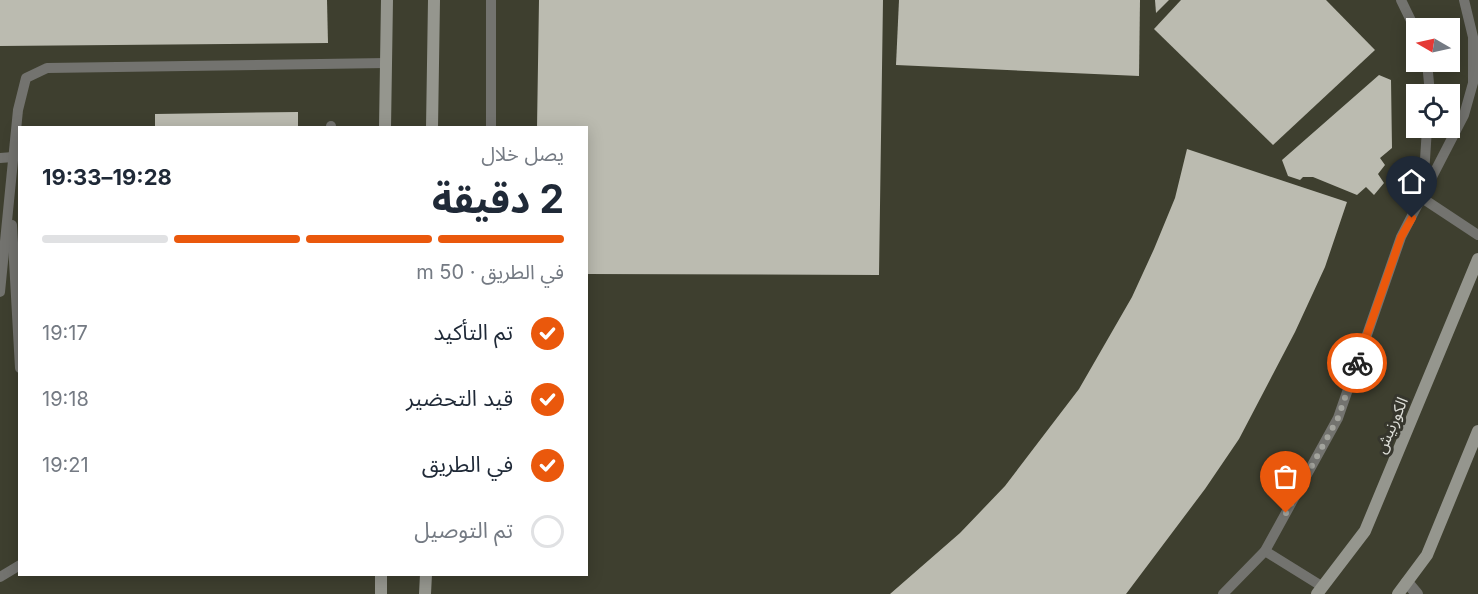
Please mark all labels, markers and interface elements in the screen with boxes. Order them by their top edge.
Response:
north arrow [1406,18,1460,72]
map controls [1406,18,1460,138]
button: locate [1406,84,1460,138]
text: يصل خلال [481,142,564,166]
pin [1386,156,1437,218]
text: 19:28–19:33 [42,164,172,190]
icon: home [1395,165,1428,198]
text: 2 دقيقة [432,175,564,222]
text: في الطريق · 50 m [416,260,564,284]
icon: check [531,317,564,350]
text: تم التأكيد [433,319,513,345]
text: 19:17 [42,321,88,345]
courier [1327,333,1387,393]
icon: bike [1341,347,1374,380]
icon: check [531,383,564,416]
text: قيد التحضير [406,385,513,411]
text: 19:18 [42,387,89,411]
street label: الكورنيش [1370,394,1412,456]
icon: check [531,449,564,482]
text: في الطريق [422,451,513,477]
pin [1260,451,1311,513]
text: 19:21 [42,453,89,477]
icon: bag [1269,460,1302,493]
text: تم التوصيل [414,517,513,543]

